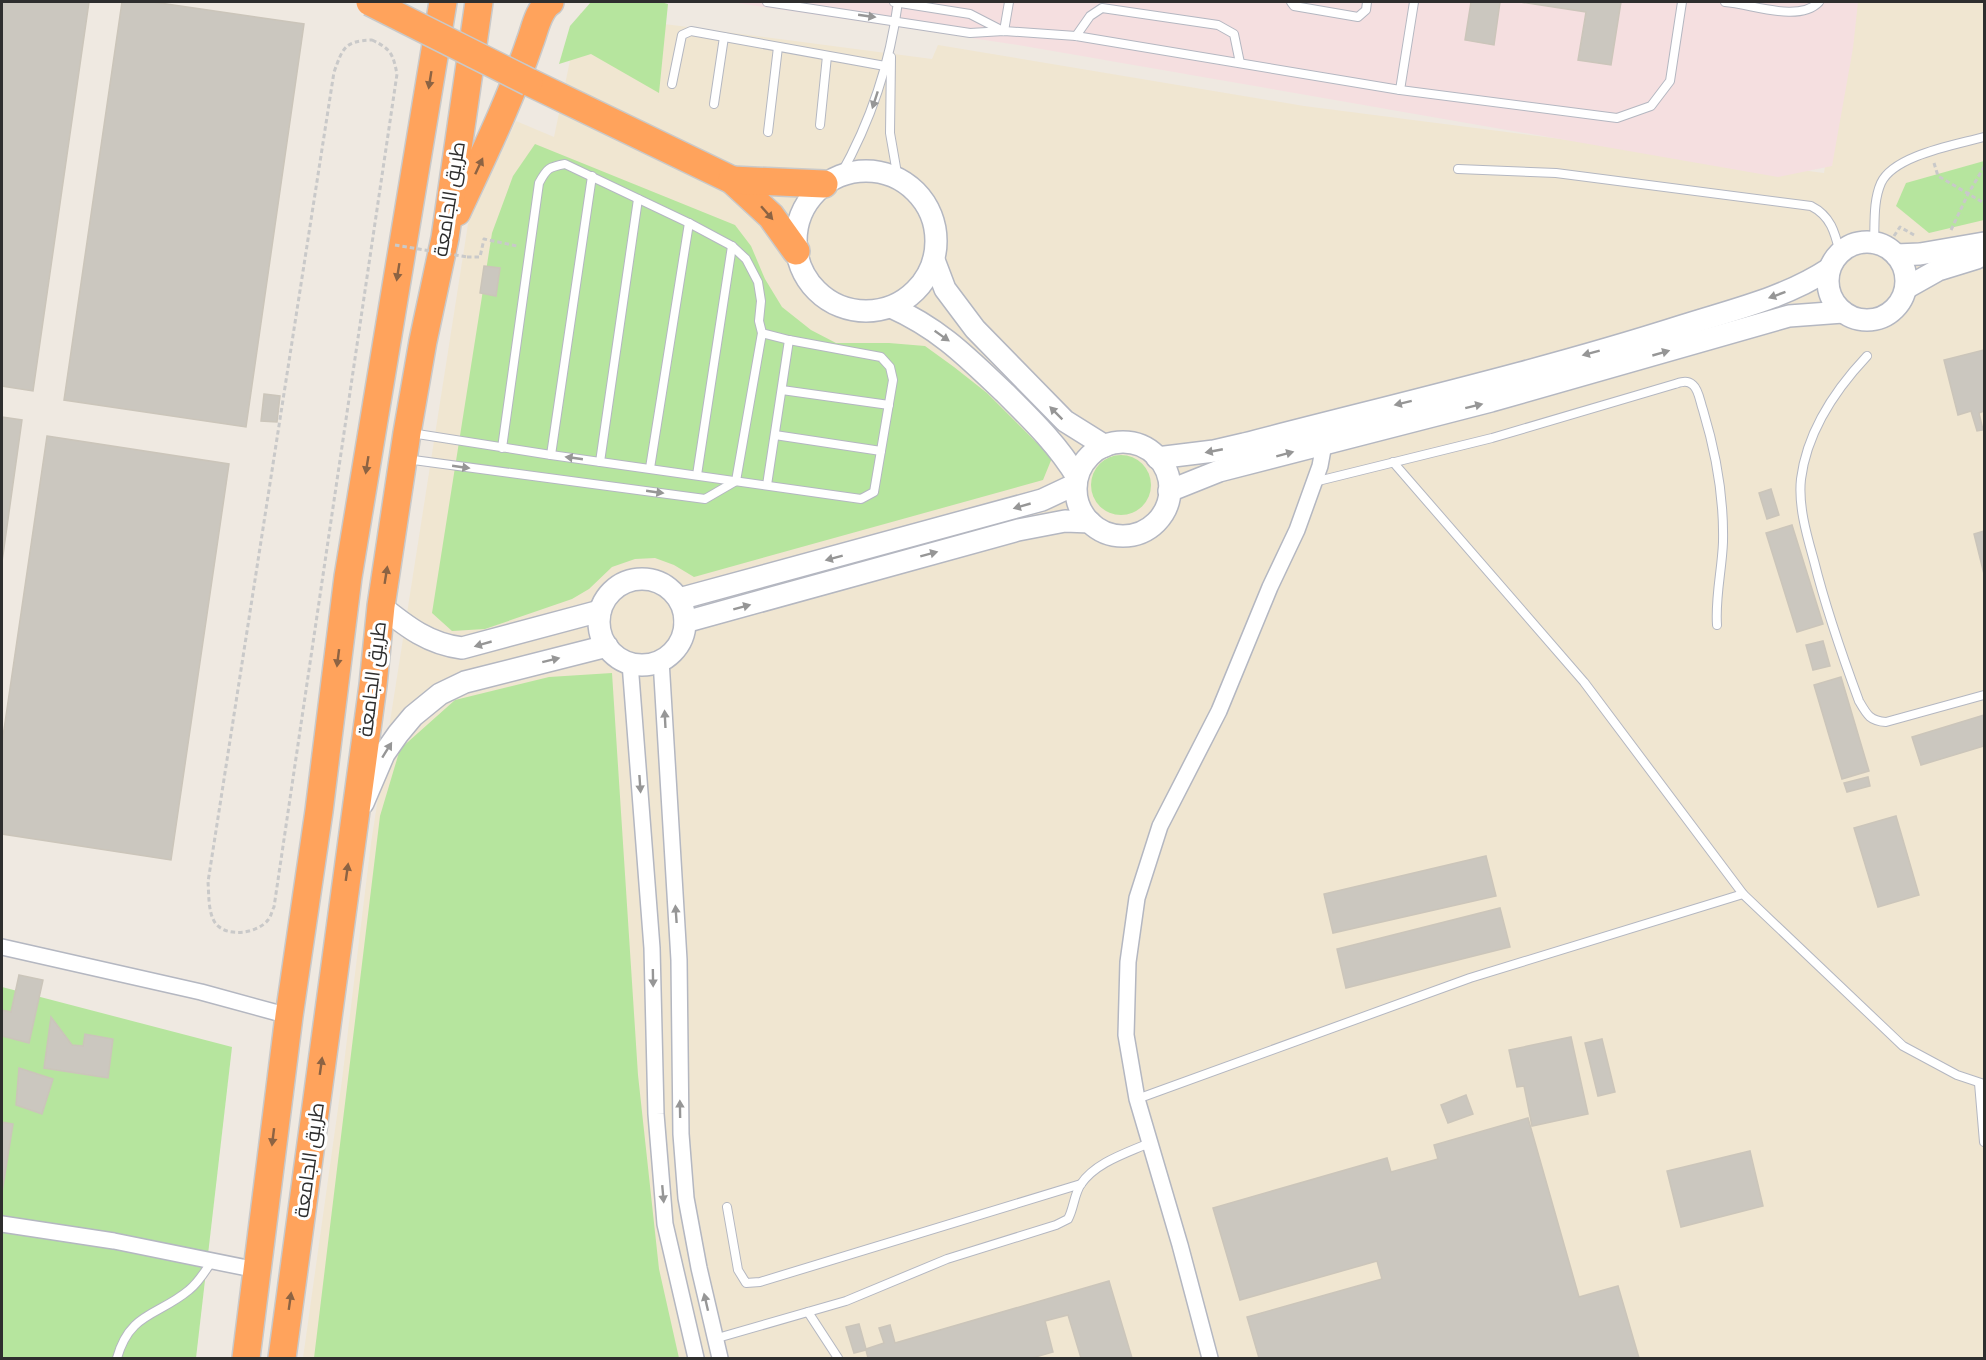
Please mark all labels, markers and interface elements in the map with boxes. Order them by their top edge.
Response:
one-way arrow [858,12,877,21]
one-way arrow [425,71,434,90]
one-way arrow [870,91,880,109]
street label: طريق الجامعة [428,140,471,258]
one-way arrow [474,157,483,174]
one-way arrow [760,205,773,220]
one-way arrow [394,263,403,282]
one-way arrow [1768,291,1786,300]
one-way arrow [933,330,949,342]
one-way arrow [1652,348,1670,357]
one-way arrow [1582,349,1600,358]
one-way arrow [1394,399,1412,409]
one-way arrow [1464,400,1483,410]
one-way arrow [1049,406,1064,420]
one-way arrow [1204,446,1223,455]
one-way arrow [1276,449,1294,458]
one-way arrow [564,454,583,463]
one-way arrow [362,455,371,474]
one-way arrow [452,462,471,471]
one-way arrow [645,488,664,497]
one-way arrow [1013,502,1031,511]
one-way arrow [920,549,938,558]
one-way arrow [825,553,843,563]
one-way arrow [381,565,390,584]
one-way arrow [732,602,751,612]
street label: طريق الجامعة [353,620,392,738]
one-way arrow [474,639,492,649]
one-way arrow [333,648,343,667]
one-way arrow [542,654,561,664]
one-way arrow [660,710,669,729]
one-way arrow [382,742,393,758]
one-way arrow [635,775,644,794]
one-way arrow [343,863,352,882]
one-way arrow [671,904,681,923]
one-way arrow [648,969,658,988]
one-way arrow [317,1056,326,1075]
one-way arrow [675,1099,685,1118]
street label: طريق الجامعة [289,1101,330,1219]
one-way arrow [268,1128,278,1147]
one-way arrow [658,1185,668,1204]
one-way arrow [286,1291,295,1310]
one-way arrow [701,1292,711,1311]

